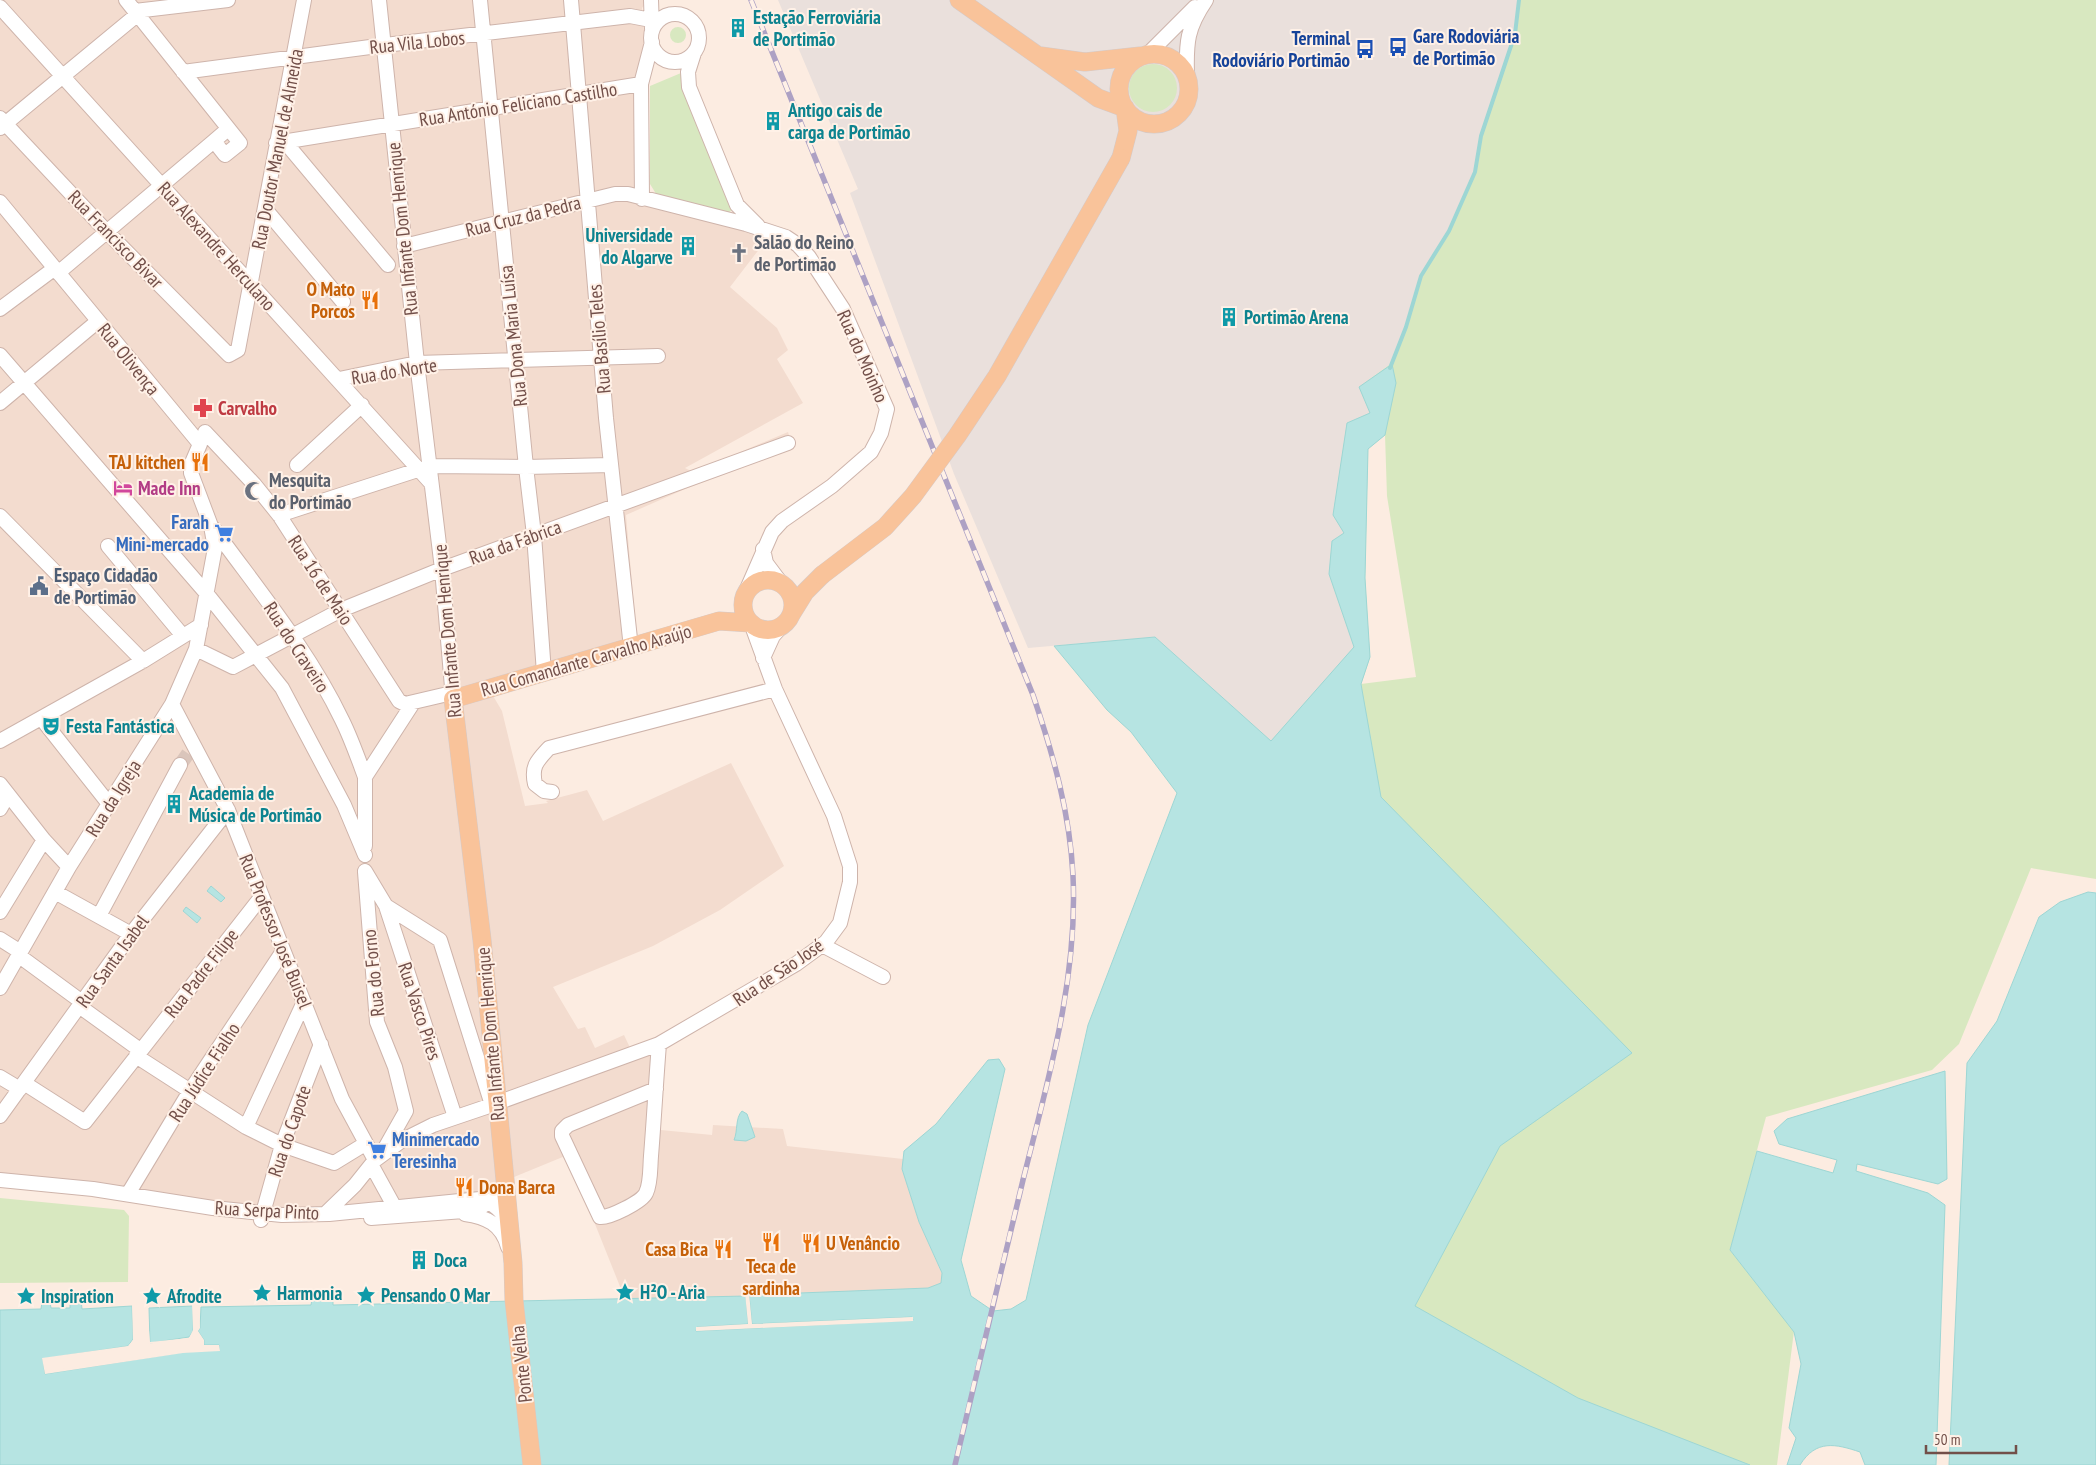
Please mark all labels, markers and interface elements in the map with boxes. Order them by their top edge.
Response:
place label: Estação Ferroviária de Portimão [753,5,881,51]
building icon: Estação Ferroviária de Portimão [727,17,749,39]
place label: Gare Rodoviária de Portimão [1413,24,1519,70]
street label: Rua Vila Lobos [368,25,466,59]
place label: Terminal Rodoviário Portimão [1212,26,1350,72]
bus stop icon: Gare Rodoviária de Portimão [1387,36,1409,58]
bus stop icon: Terminal Rodoviário Portimão [1354,38,1376,60]
street label: Rua Doutor Manuel de Almeida [246,47,308,251]
street label: Rua António Feliciano Castilho [417,77,619,131]
place label: Antigo cais de carga de Portimão [787,98,910,144]
building icon: Antigo cais de carga de Portimão [762,110,784,132]
street label: Rua Infante Dom Henrique [381,141,423,317]
street label: Rua Alexandre Herculano [153,177,281,315]
street label: Rua Francisco Bivar [63,185,169,294]
street label: Rua Cruz da Pedra [463,190,583,242]
place label: Universidade do Algarve [585,223,673,269]
place label: Salão do Reino de Portimão [754,230,854,276]
building icon: Universidade do Algarve [677,235,699,257]
church icon: Salão do Reino de Portimão [728,242,750,264]
street label: Rua Dona Maria Luísa [494,264,532,408]
place label: O Mato Porcos [306,277,355,323]
street label: Rua Basílio Teles [582,283,616,395]
restaurant icon: O Mato Porcos [359,289,381,311]
place label: Portimão Arena [1244,305,1349,329]
street label: Rua do Moinho [832,306,894,406]
building icon: Portimão Arena [1218,306,1240,328]
street label: Rua Olivença [93,318,165,400]
street label: Rua do Norte [349,352,439,390]
place label: Carvalho [218,396,277,420]
pharmacy icon: Carvalho [192,397,214,419]
place label: TAJ kitchen [109,450,185,474]
restaurant icon: TAJ kitchen [189,451,211,473]
place label: Mesquita do Portimão [269,468,352,514]
place label: Made Inn [138,476,201,500]
hotel icon: Made Inn [112,477,134,499]
mosque icon: Mesquita do Portimão [243,480,265,502]
place label: Farah Mini-mercado [116,510,209,556]
street label: Rua da Fábrica [466,514,564,570]
supermarket icon: Farah Mini-mercado [213,522,235,544]
street label: Rua 16 de Maio [283,531,359,629]
street label: Rua Infante Dom Henrique [427,543,467,719]
place label: Espaço Cidadão de Portimão [54,563,158,609]
public building icon: Espaço Cidadão de Portimão [28,575,50,597]
street label: Rua do Craveiro [259,597,335,697]
street label: Rua Comandante Carvalho Araújo [478,618,694,702]
place label: Festa Fantástica [66,714,175,738]
theatre icon: Festa Fantástica [40,715,62,737]
street label: Rua da Igreja [80,755,146,841]
place label: Academia de Música de Portimão [188,781,322,827]
building icon: Academia de Música de Portimão [163,793,185,815]
street label: Rua Professor José Buisel [234,850,318,1012]
street label: Rua Santa Isabel [70,909,154,1012]
street label: Rua Padre Filipe [159,923,243,1022]
street label: Rua do Forno [357,928,389,1018]
street label: Rua de São José [728,933,828,1011]
street label: Rua Infante Dom Henrique [470,946,510,1122]
street label: Rua Vasco Pires [393,959,447,1063]
street label: Rua Júdice Fialho [163,1018,245,1126]
street label: Rua do Capote [262,1082,316,1180]
place label: Minimercado Teresinha [392,1127,479,1173]
supermarket icon: Minimercado Teresinha [366,1139,388,1161]
place label: Dona Barca [479,1175,555,1199]
restaurant icon: Dona Barca [453,1176,475,1198]
street label: Rua Serpa Pinto [214,1195,320,1225]
restaurant icon: Teca de sardinha [760,1231,782,1253]
place label: U Venâncio [826,1231,900,1255]
restaurant icon: U Venâncio [800,1232,822,1254]
place label: Casa Bica [645,1237,708,1261]
restaurant icon: Casa Bica [712,1238,734,1260]
place label: Doca [434,1248,467,1272]
building icon: Doca [408,1249,430,1271]
place label: Teca de sardinha [742,1254,800,1300]
place label: H²O - Aria [640,1280,705,1304]
place label: Harmonia [277,1281,342,1305]
place icon: H²O - Aria [614,1281,636,1303]
place icon: Harmonia [251,1282,273,1304]
place label: Pensando O Mar [381,1283,490,1307]
place label: Inspiration [41,1284,114,1308]
place label: Afrodite [166,1284,222,1308]
place icon: Pensando O Mar [355,1284,377,1306]
place icon: Inspiration [15,1285,37,1307]
place icon: Afrodite [141,1285,163,1307]
street label: Ponte Velha [505,1324,537,1404]
scale bar [1926,1422,2016,1454]
text: 50 m [1934,1430,1960,1449]

